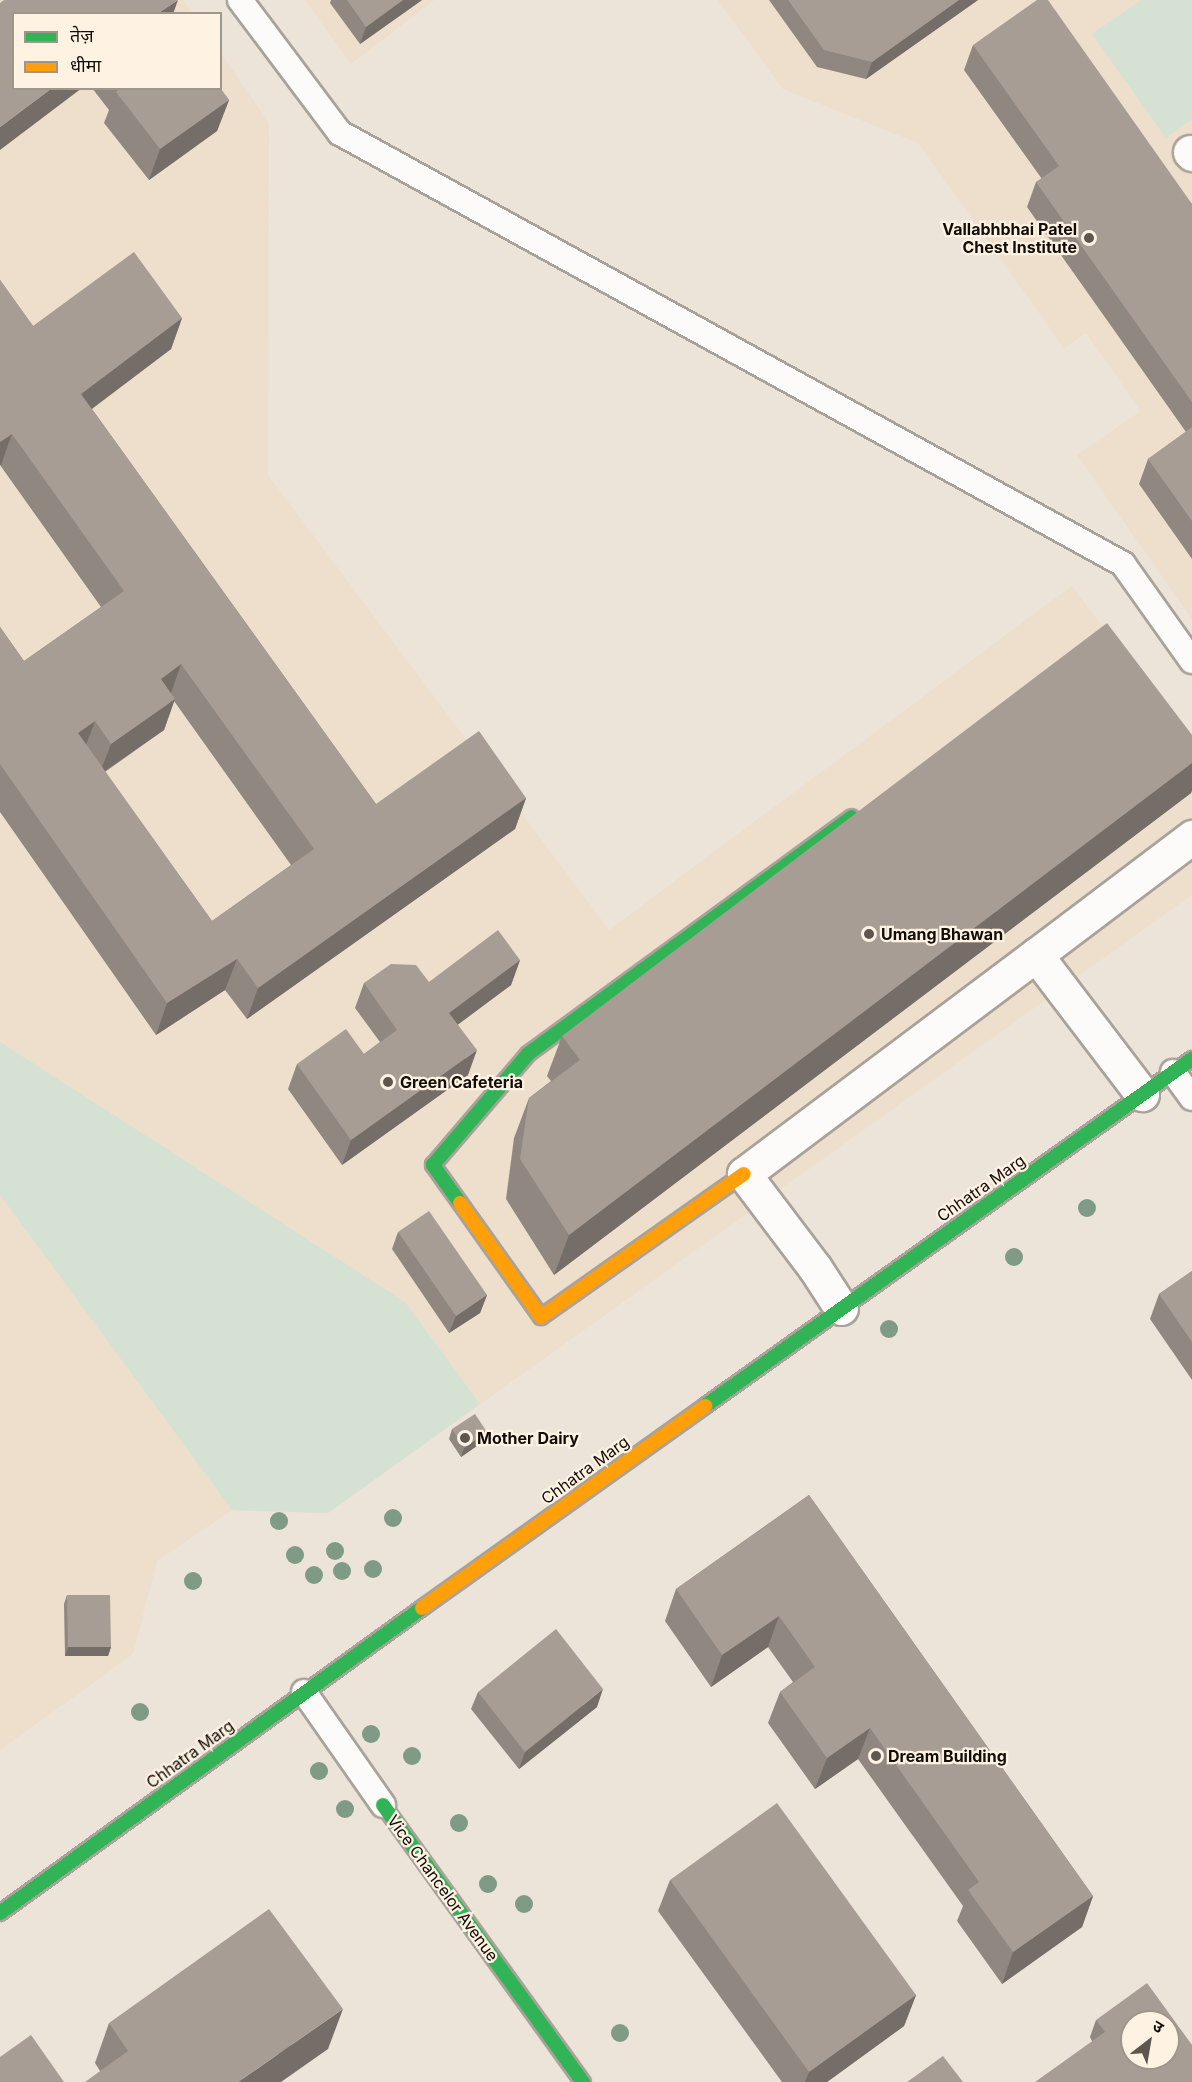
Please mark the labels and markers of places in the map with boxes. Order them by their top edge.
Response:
place label: Vallabhbhai Patel Chest Institute [942,219,1077,257]
marker: Vallabhbhai Patel Chest Institute [1082,231,1096,245]
place label: Umang Bhawan [881,924,1003,944]
marker: Umang Bhawan [862,927,876,941]
place label: Green Cafeteria [400,1072,523,1092]
marker: Green Cafeteria [381,1075,395,1089]
place label: Mother Dairy [477,1428,579,1448]
marker: Mother Dairy [458,1431,472,1445]
place label: Dream Building [888,1746,1007,1766]
marker: Dream Building [869,1749,883,1763]

